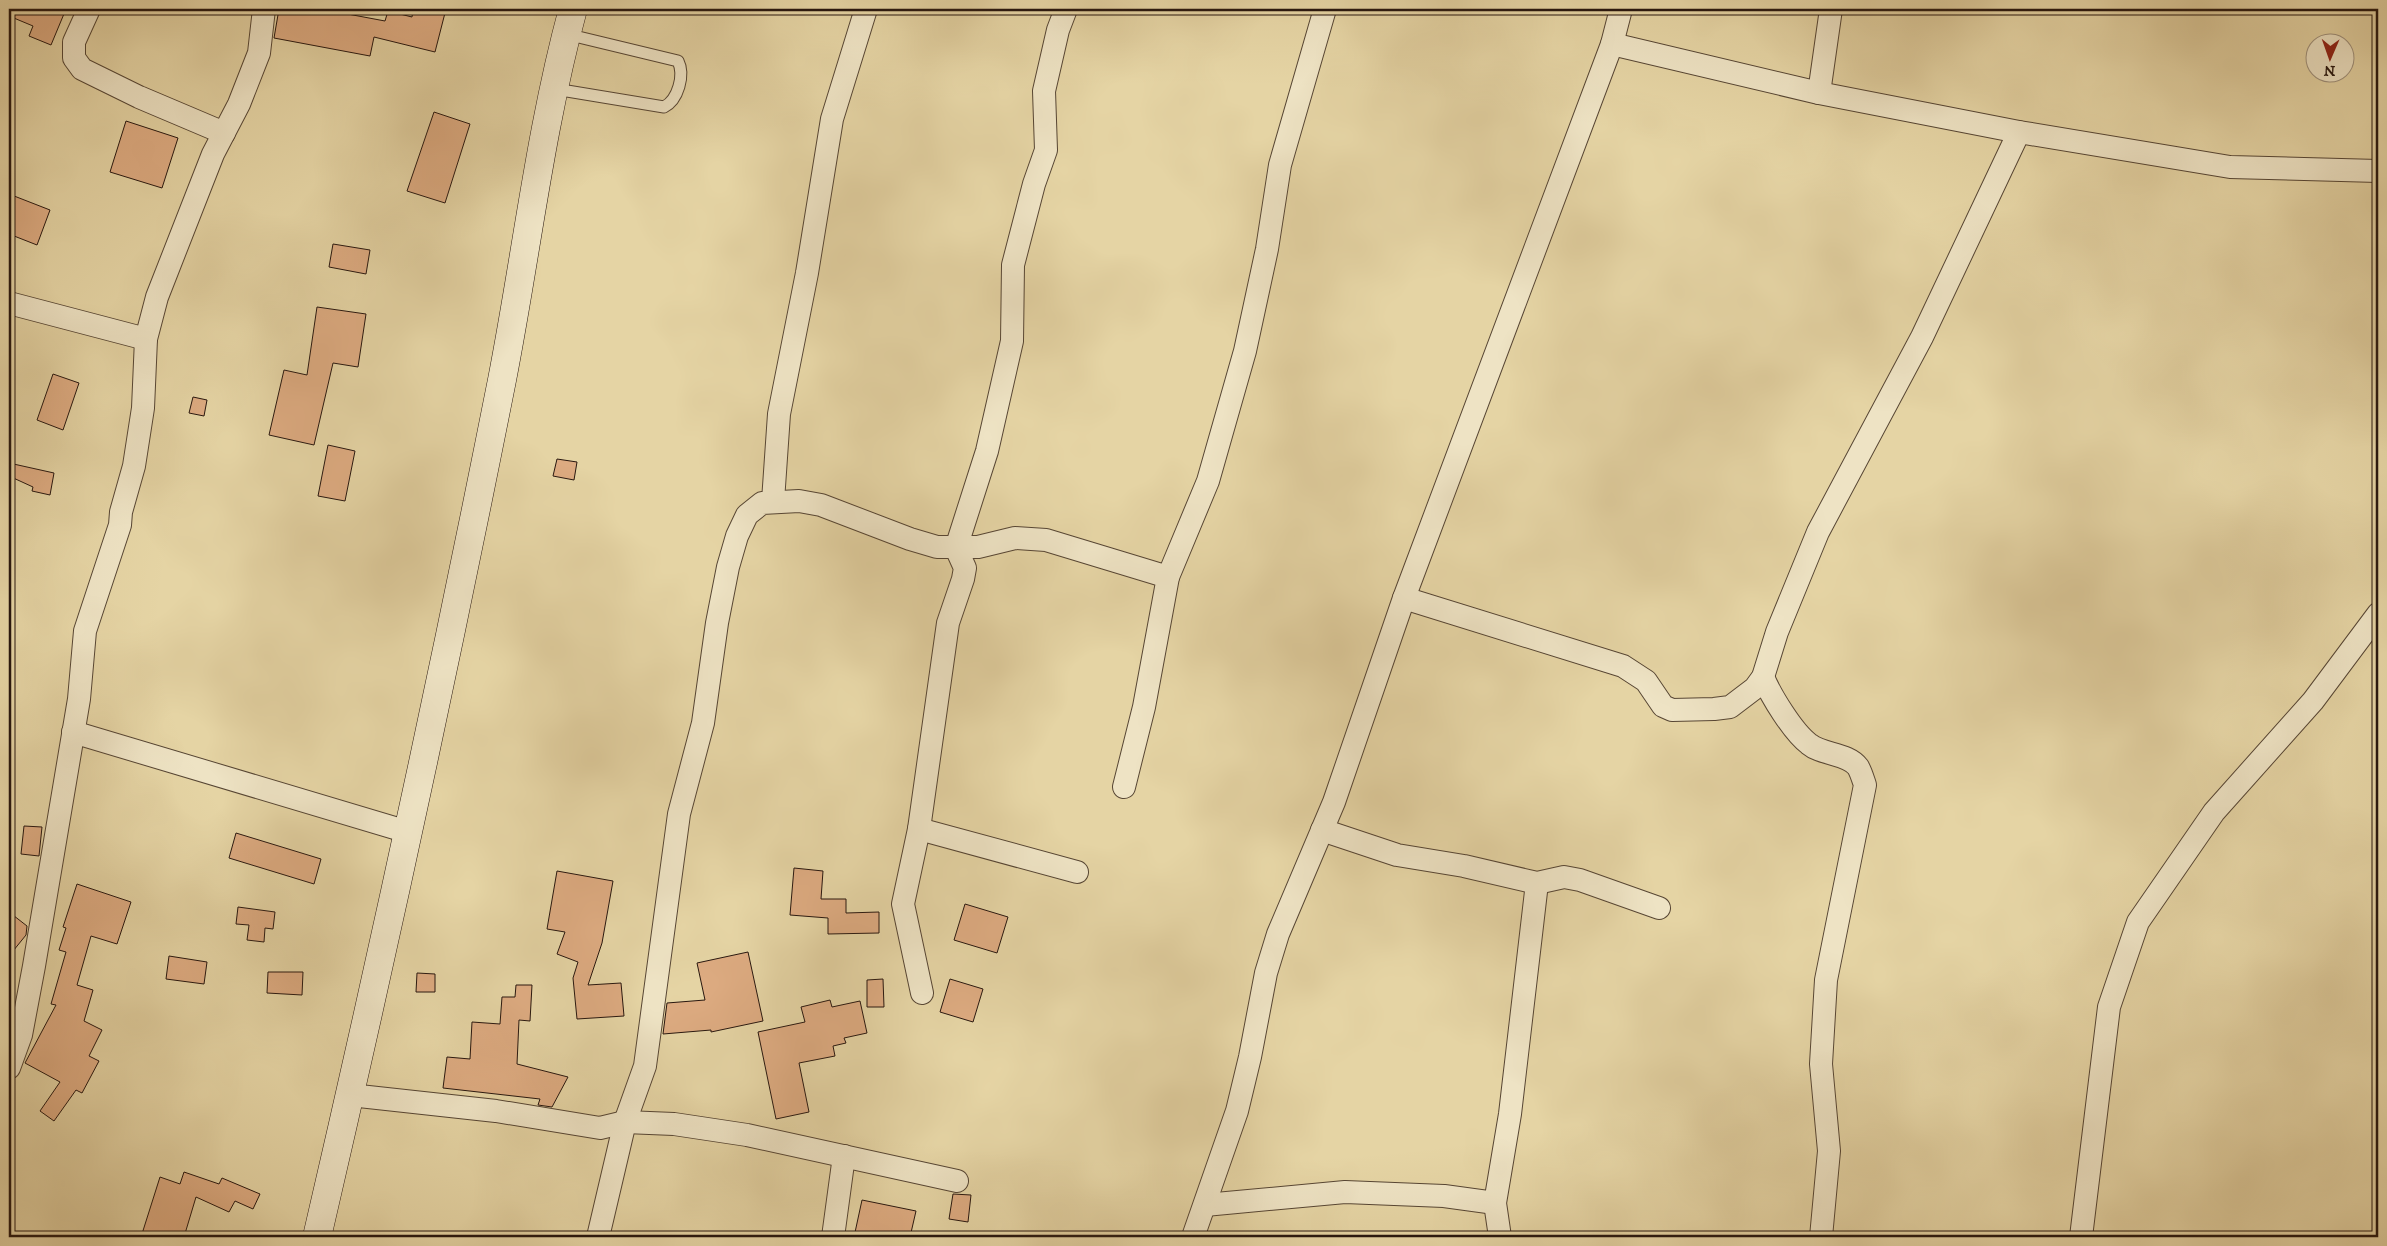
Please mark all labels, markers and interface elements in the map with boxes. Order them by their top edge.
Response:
north arrow [2304,32,2354,82]
text: N [2323,61,2336,79]

